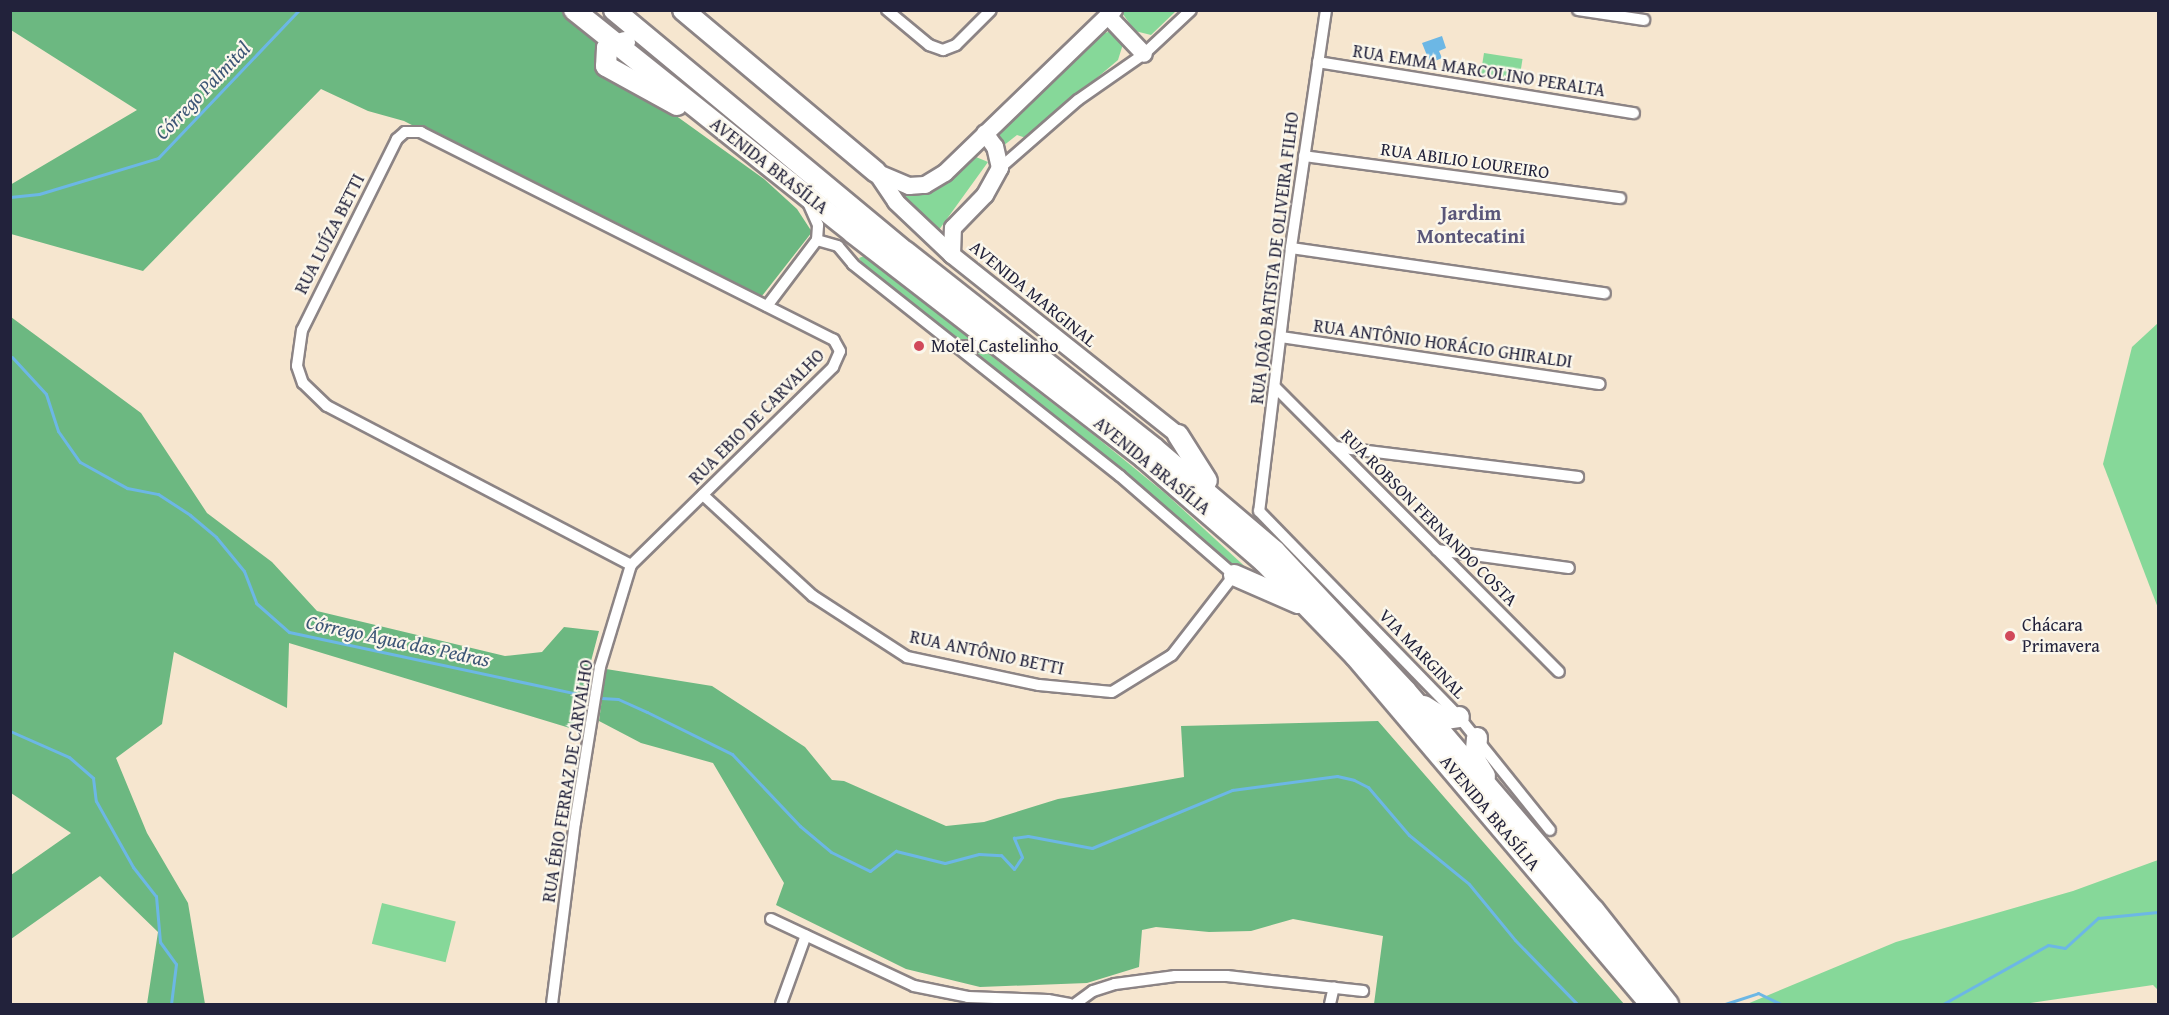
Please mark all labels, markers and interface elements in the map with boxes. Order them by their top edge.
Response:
water label: Córrego Palmital [149,36,255,144]
street label: RUA EMMA MARCOLINO PERALTA [1351,40,1607,102]
street label: RUA JOÃO BATISTA DE OLIVEIRA FILHO [1246,111,1304,405]
street label: AVENIDA BRASÍLIA [706,113,832,219]
street label: RUA ABILIO LOUREIRO [1379,138,1551,184]
street label: RUA LUÍZA BETTI [290,170,370,298]
district label: Jardim Montecatini [1417,200,1525,247]
street label: AVENIDA MARGINAL [965,236,1101,352]
street label: RUA ANTÔNIO HORÁCIO GHIRALDI [1312,315,1574,373]
place label: Motel Castelinho [931,335,1059,357]
marker: Motel Castelinho [912,339,926,353]
street label: RUA EBIO DE CARVALHO [685,345,829,489]
street label: AVENIDA BRASÍLIA [1089,412,1215,520]
street label: RUA ROBSON FERNANDO COSTA [1336,425,1522,611]
street label: VIA MARGINAL [1374,605,1470,703]
water label: Córrego Água das Pedras [304,609,492,671]
place label: Chácara Primavera [2022,615,2100,658]
street label: RUA ANTÔNIO BETTI [908,626,1066,680]
marker: Chácara Primavera [2003,629,2017,643]
street label: RUA ÉBIO FERRAZ DE CARVALHO [538,658,598,904]
street label: AVENIDA BRASÍLIA [1435,751,1545,875]

